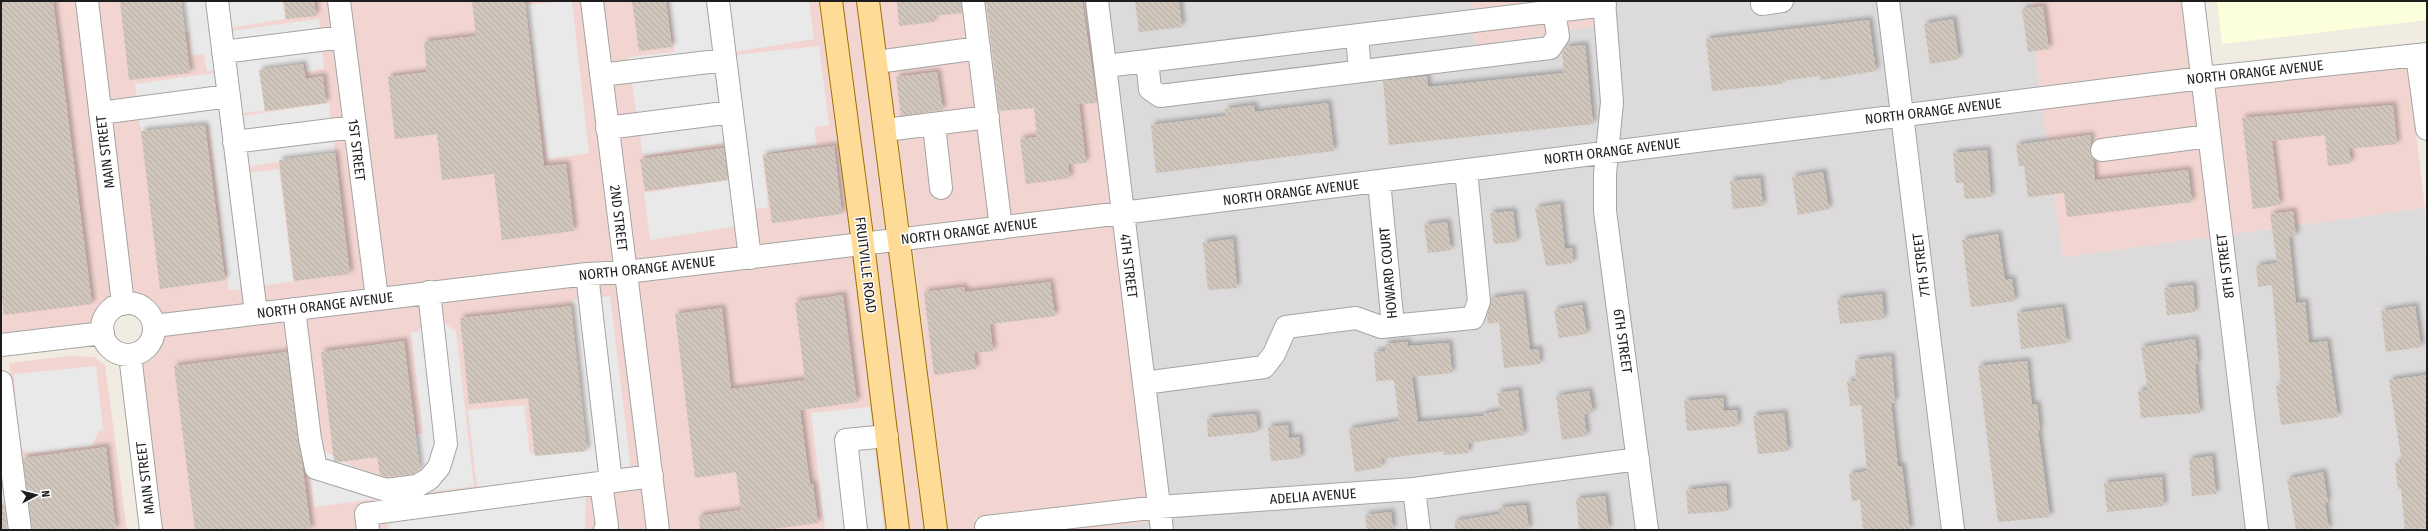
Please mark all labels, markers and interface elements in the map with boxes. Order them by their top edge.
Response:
street label: NORTH ORANGE AVENUE [2186,57,2325,88]
street label: NORTH ORANGE AVENUE [1864,95,2003,128]
street label: MAIN STREET [93,114,118,189]
street label: 1ST STREET [344,118,369,182]
street label: NORTH ORANGE AVENUE [1543,135,1682,168]
street label: NORTH ORANGE AVENUE [1222,176,1361,209]
street label: 2ND STREET [606,184,631,253]
street label: NORTH ORANGE AVENUE [900,215,1039,248]
street label: FRUITVILLE ROAD [851,216,880,314]
street label: HOWARD COURT [1376,226,1401,319]
street label: 7TH STREET [1909,231,1934,298]
street label: 8TH STREET [2213,232,2238,299]
street label: 4TH STREET [1116,233,1141,300]
street label: NORTH ORANGE AVENUE [578,253,717,284]
street label: NORTH ORANGE AVENUE [256,289,395,322]
street label: 6TH STREET [1610,308,1636,375]
street label: MAIN STREET [133,440,158,515]
north arrow [16,475,56,515]
street label: ADELIA AVENUE [1269,485,1357,508]
text: N [39,490,52,498]

